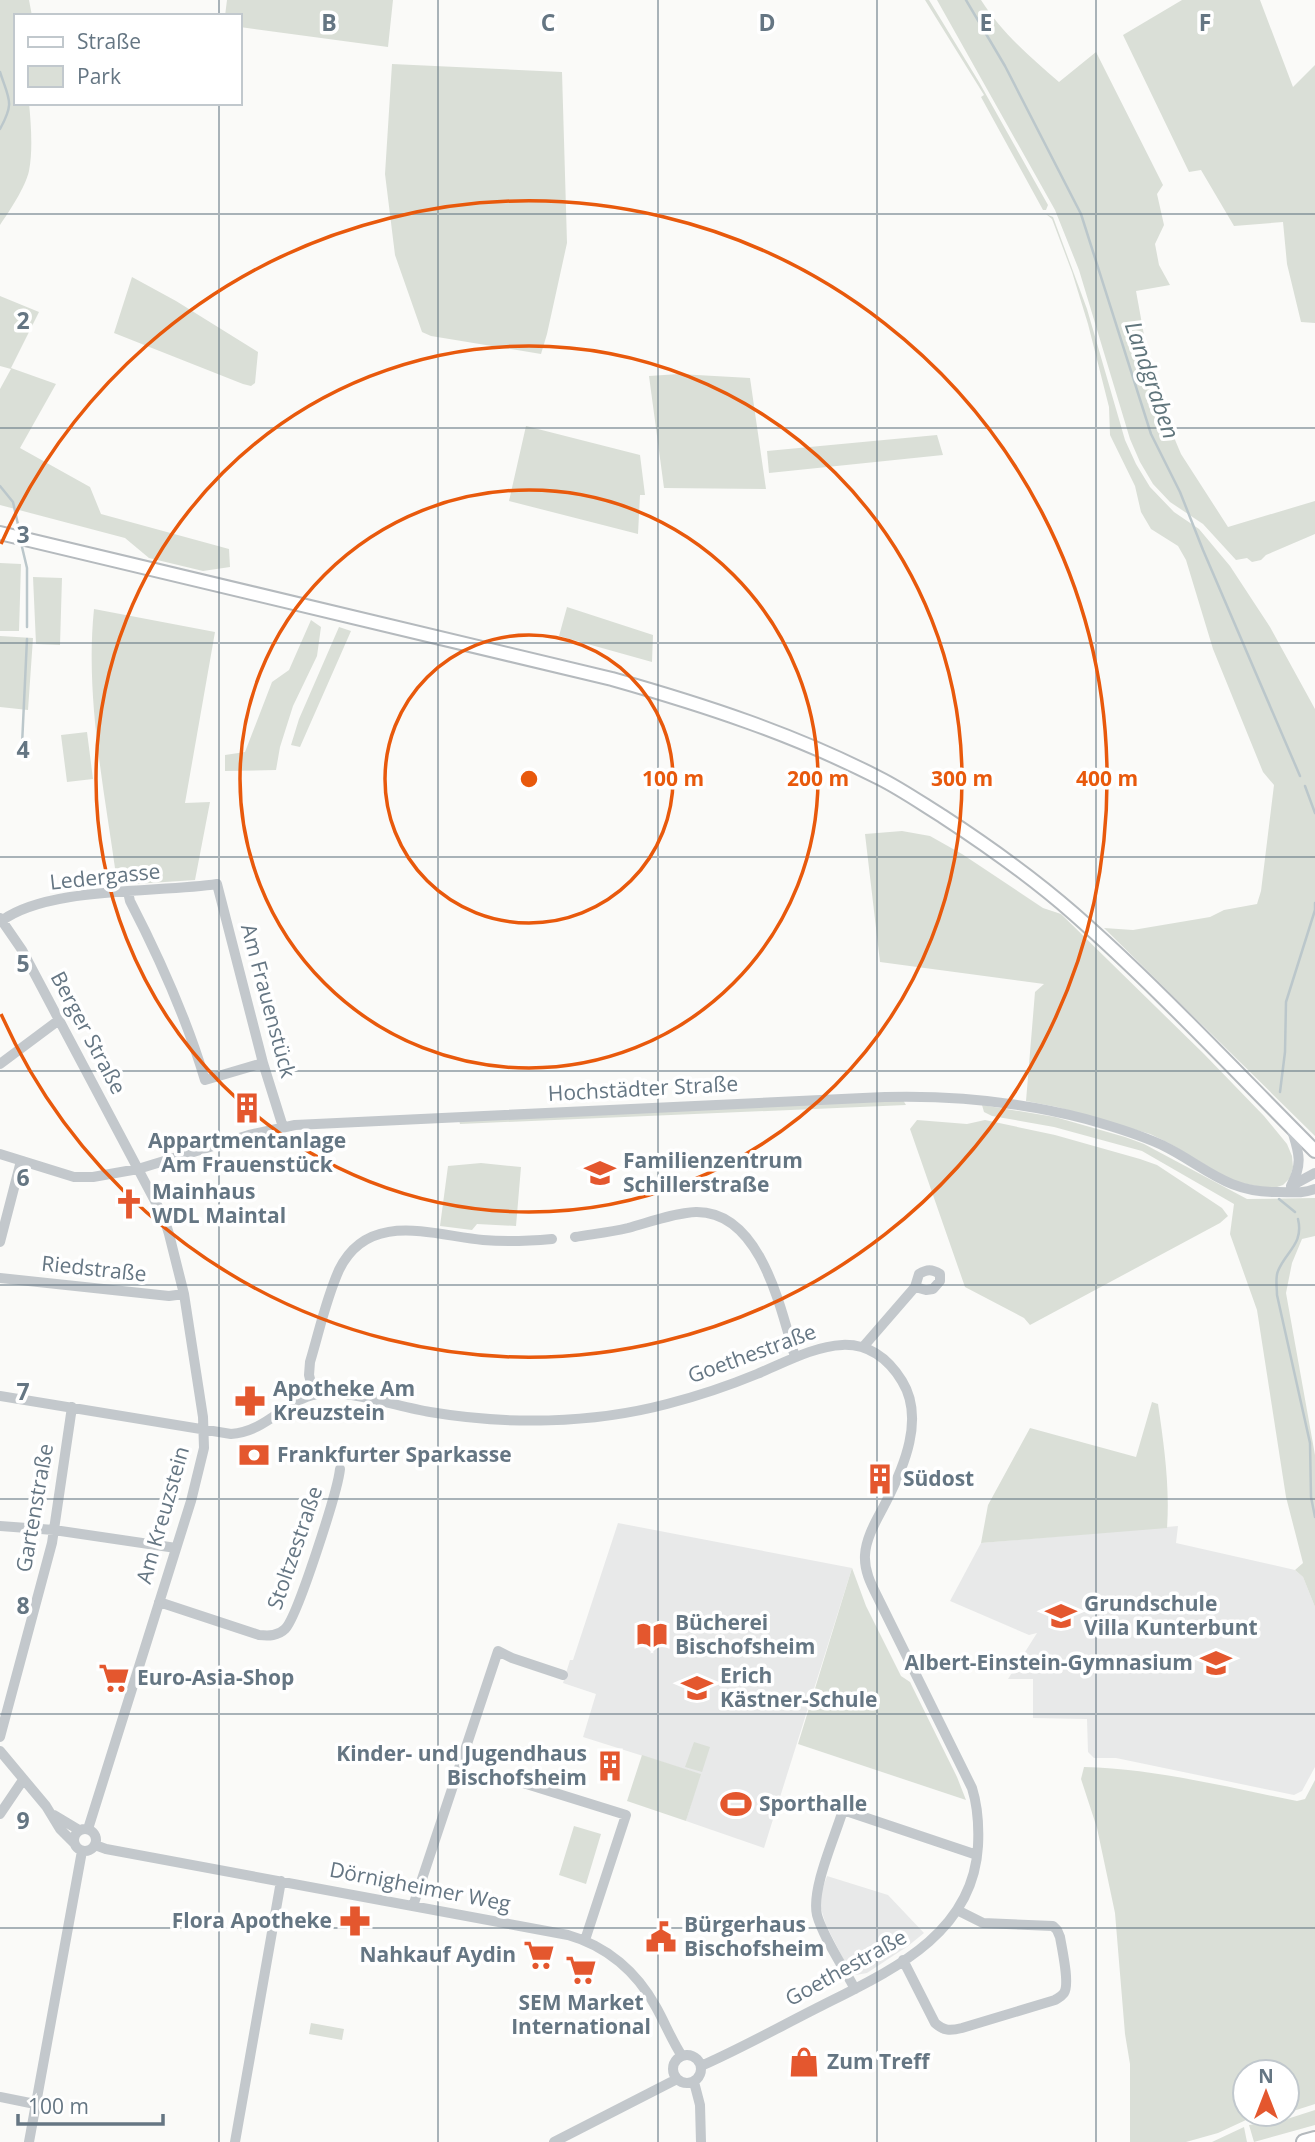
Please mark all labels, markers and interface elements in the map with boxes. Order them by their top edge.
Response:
text: B [321,6,337,38]
text: C [541,6,555,38]
text: D [758,6,776,38]
text: E [980,6,992,38]
text: F [1199,6,1211,38]
legend [14,14,242,105]
text: Straße [77,27,141,55]
text: Park [77,62,121,90]
text: 2 [16,304,30,336]
water label: Landgraben [1118,317,1188,443]
text: 3 [16,518,30,550]
text: 4 [16,733,30,765]
text: 100 m [642,764,704,792]
text: 200 m [787,764,849,792]
text: 300 m [931,764,993,792]
text: 400 m [1076,764,1138,792]
centre of rings [517,767,541,791]
street label: Ledergasse [48,856,161,896]
street label: Am Frauenstück [235,921,303,1081]
text: 5 [16,947,30,979]
street label: Berger Straße [45,966,133,1099]
street label: Hochstädter Straße [547,1069,739,1107]
building icon: Appartmentanlage Am Frauenstück [230,1091,264,1125]
place label: Appartmentanlage Am Frauenstück [148,1126,346,1178]
place label: Familienzentrum Schillerstraße [623,1146,803,1198]
school or university icon: Familienzentrum Schillerstraße [583,1156,617,1190]
text: 6 [16,1161,30,1193]
place label: Mainhaus WDL Maintal [152,1177,286,1229]
church icon: Mainhaus WDL Maintal [112,1187,146,1221]
street label: Riedstraße [40,1249,148,1287]
street label: Goethestraße [684,1317,820,1389]
place label: Apotheke Am Kreuzstein [273,1374,415,1426]
text: 7 [16,1375,30,1407]
pharmacy icon: Apotheke Am Kreuzstein [233,1384,267,1418]
bank icon: Frankfurter Sparkasse [237,1438,271,1472]
place label: Frankfurter Sparkasse [277,1440,512,1468]
street label: Gartenstraße [9,1441,59,1574]
street label: Am Kreuzstein [129,1443,195,1587]
building icon: Südost [863,1462,897,1496]
place label: Südost [903,1464,974,1492]
street label: Stoltzestraße [260,1482,328,1613]
text: 8 [16,1589,30,1621]
place label: Grundschule Villa Kunterbunt [1084,1589,1258,1641]
school or university icon: Grundschule Villa Kunterbunt [1044,1599,1078,1633]
place label: Bücherei Bischofsheim [675,1608,815,1660]
library icon: Bücherei Bischofsheim [635,1618,669,1652]
school or university icon: Albert-Einstein-Gymnasium [1199,1646,1233,1680]
place label: Albert-Einstein-Gymnasium [905,1648,1193,1676]
supermarket icon: Euro-Asia-Shop [97,1661,131,1695]
place label: Erich Kästner-Schule [720,1661,877,1713]
place label: Euro-Asia-Shop [137,1663,294,1691]
school or university icon: Erich Kästner-Schule [680,1671,714,1705]
place label: Kinder- und Jugendhaus Bischofsheim [336,1739,587,1791]
building icon: Kinder- und Jugendhaus Bischofsheim [593,1749,627,1783]
sports icon: Sporthalle [719,1787,753,1821]
place label: Sporthalle [759,1789,867,1817]
text: 9 [16,1804,30,1836]
street label: Dörnigheimer Weg [327,1855,513,1917]
pharmacy icon: Flora Apotheke [338,1904,372,1938]
place label: Flora Apotheke [172,1906,332,1934]
place label: Bürgerhaus Bischofsheim [684,1910,824,1962]
public building icon: Bürgerhaus Bischofsheim [644,1920,678,1954]
street label: Goethestraße [780,1922,911,2012]
supermarket icon: Nahkauf Aydin [522,1938,556,1972]
place label: Nahkauf Aydin [359,1940,516,1968]
supermarket icon: SEM Market International [564,1953,598,1987]
place label: SEM Market International [511,1988,651,2040]
shop icon: Zum Treff [787,2045,821,2079]
place label: Zum Treff [827,2047,931,2075]
north arrow [1231,2058,1301,2128]
text: N [1258,2063,1274,2089]
scale bar [18,2082,163,2126]
text: 100 m [28,2092,89,2120]

